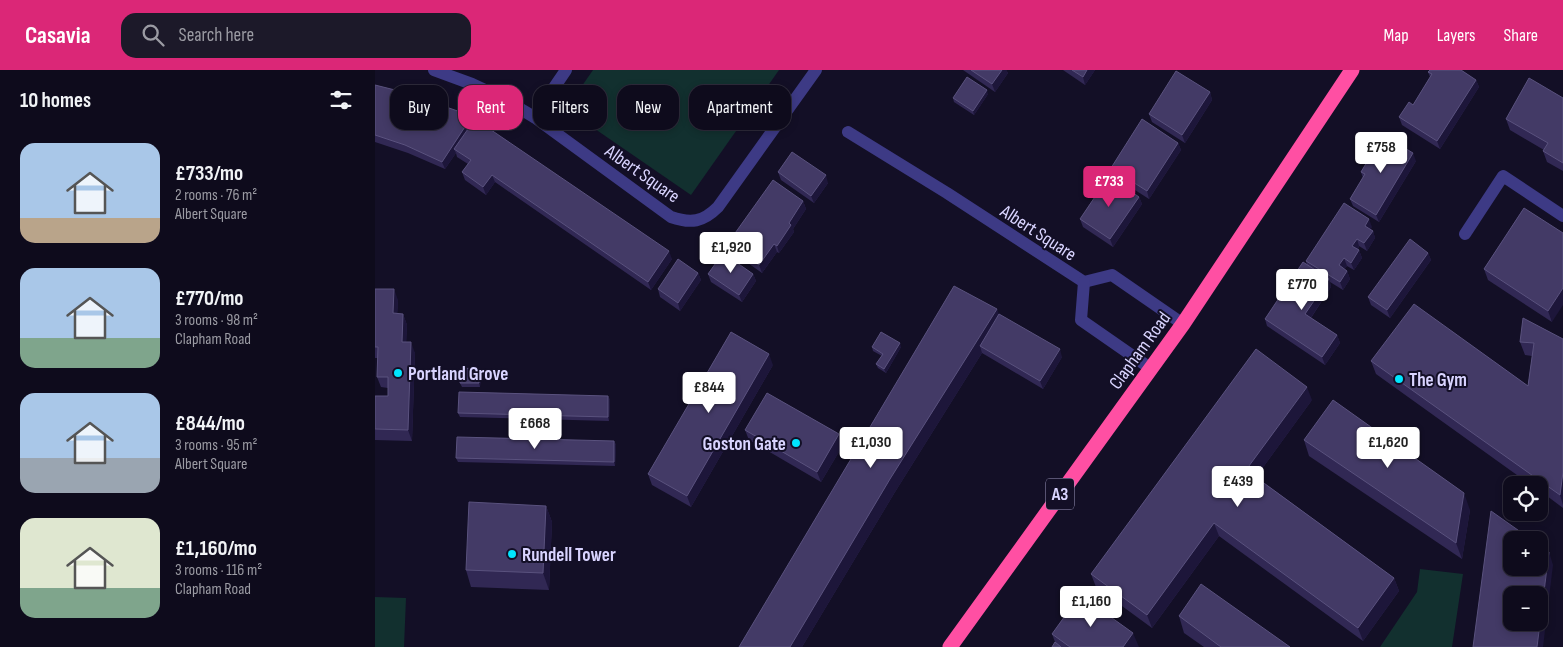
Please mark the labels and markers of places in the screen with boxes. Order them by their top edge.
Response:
pin: £758 [1351,132,1411,174]
pin: £733 [1079,166,1139,208]
pin: £1,920 [690,232,772,274]
pin: £770 [1272,268,1332,311]
place label: Portland Grove [408,363,508,386]
marker: Portland Grove [392,367,404,379]
place label: The Gym [1409,369,1467,392]
pin: £844 [679,372,739,414]
marker: The Gym [1393,373,1405,385]
pin: £668 [505,408,565,450]
pin: £1,030 [830,426,912,469]
pin: £1,620 [1347,426,1429,469]
place label: Goston Gate [703,433,786,456]
marker: Goston Gate [790,437,802,449]
pin: £439 [1208,466,1268,508]
place label: Rundell Tower [522,544,616,567]
marker: Rundell Tower [506,548,518,560]
pin: £1,160 [1050,586,1132,628]

